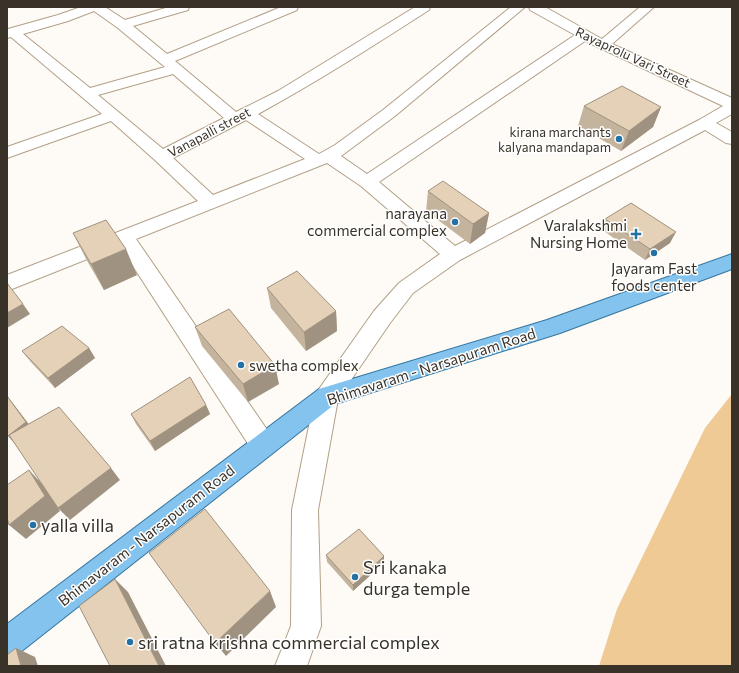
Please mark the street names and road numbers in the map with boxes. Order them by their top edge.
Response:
street label: Rayaprolu Vari Street [573,23,693,91]
street label: Vanapalli street [165,103,253,161]
street label: Bhimavaram - Narsapuram Road [324,324,538,408]
street label: Bhimavaram - Narsapuram Road [54,461,238,609]

